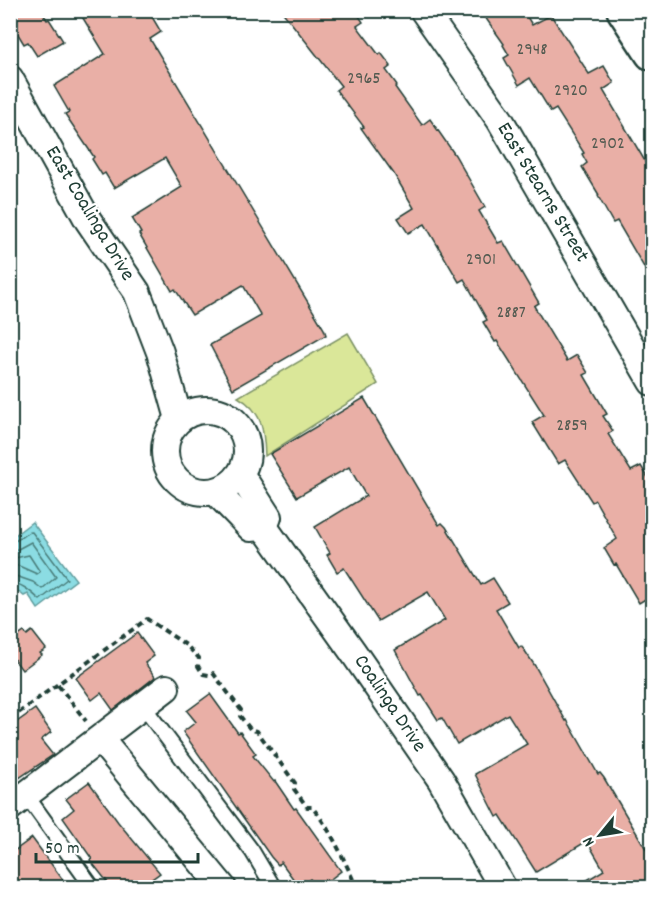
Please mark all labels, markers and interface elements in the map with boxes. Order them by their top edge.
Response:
house number: 2948 [517,38,547,63]
house number: 2965 [347,67,381,92]
house number: 2920 [554,79,588,104]
street label: East Stearns Street [488,117,596,269]
house number: 2902 [591,132,625,157]
street label: East Coalinga Drive [37,141,141,287]
house number: 2901 [466,248,496,273]
house number: 2887 [496,301,526,326]
house number: 2859 [556,414,588,439]
street label: Coalinga Drive [345,649,433,759]
north arrow [570,805,630,865]
scale bar [36,826,198,864]
text: N [577,832,601,850]
text: 50 m [45,837,80,862]

